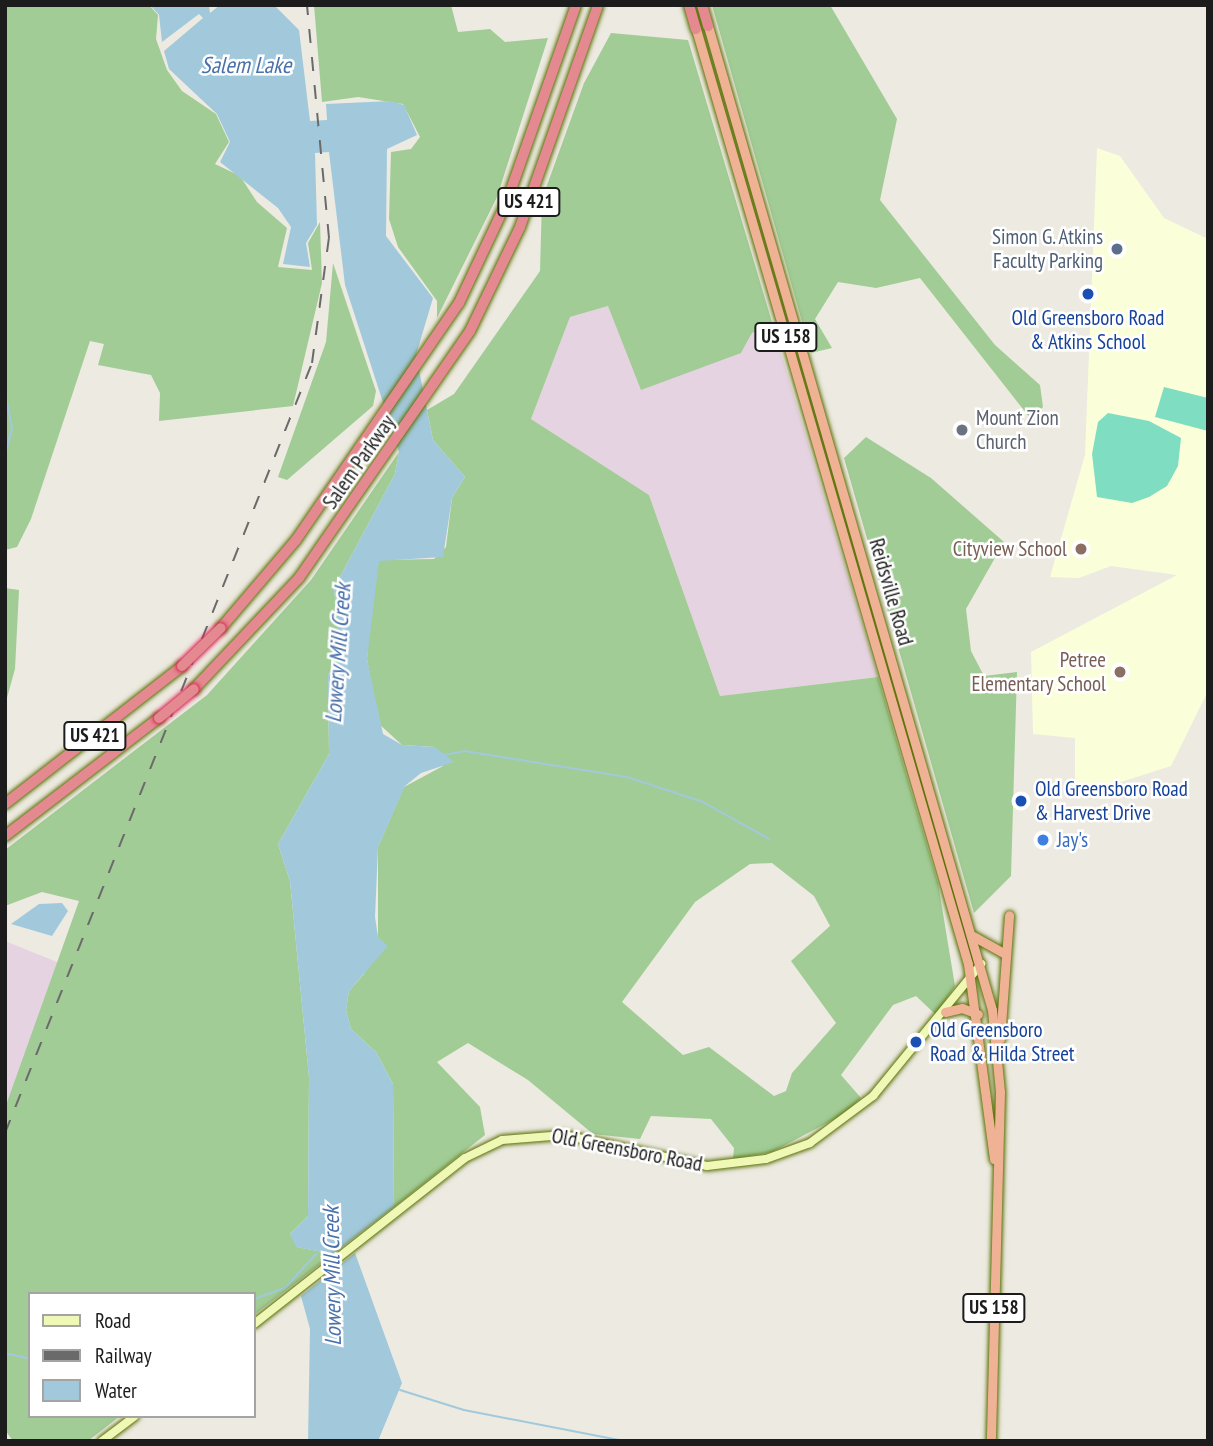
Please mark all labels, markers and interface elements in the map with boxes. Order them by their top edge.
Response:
water label: Salem Lake [201,51,291,79]
road number: US 421 [496,186,562,218]
place label: Simon G. Atkins Faculty Parking [990,224,1103,274]
marker: Simon G. Atkins Faculty Parking [1109,241,1125,257]
marker: Old Greensboro Road & Atkins School [1080,286,1096,302]
place label: Old Greensboro Road & Atkins School [1012,305,1164,355]
road number: US 158 [753,322,819,352]
place label: Mount Zion Church [976,405,1059,455]
street label: Salem Parkway [317,410,401,514]
marker: Mount Zion Church [954,422,970,438]
street label: Reidsville Road [864,536,918,648]
place label: Cityview School [952,536,1067,562]
marker: Cityview School [1073,541,1089,557]
water label: Lowery Mill Creek [319,582,357,724]
place label: Petree Elementary School [971,647,1106,697]
marker: Petree Elementary School [1112,664,1128,680]
road number: US 421 [62,720,128,751]
place label: Old Greensboro Road & Harvest Drive [1035,776,1188,826]
marker: Old Greensboro Road & Harvest Drive [1013,793,1029,809]
place label: Jay's [1057,827,1088,853]
marker: Jay's [1035,832,1051,848]
place label: Old Greensboro Road & Hilda Street [930,1017,1075,1067]
marker: Old Greensboro Road & Hilda Street [908,1034,924,1050]
street label: Old Greensboro Road [550,1123,704,1177]
water label: Lowery Mill Creek [317,1206,347,1346]
legend [28,1292,256,1418]
road number: US 158 [961,1292,1027,1324]
text: Road [95,1307,131,1334]
text: Railway [95,1342,152,1369]
text: Water [95,1377,137,1404]

